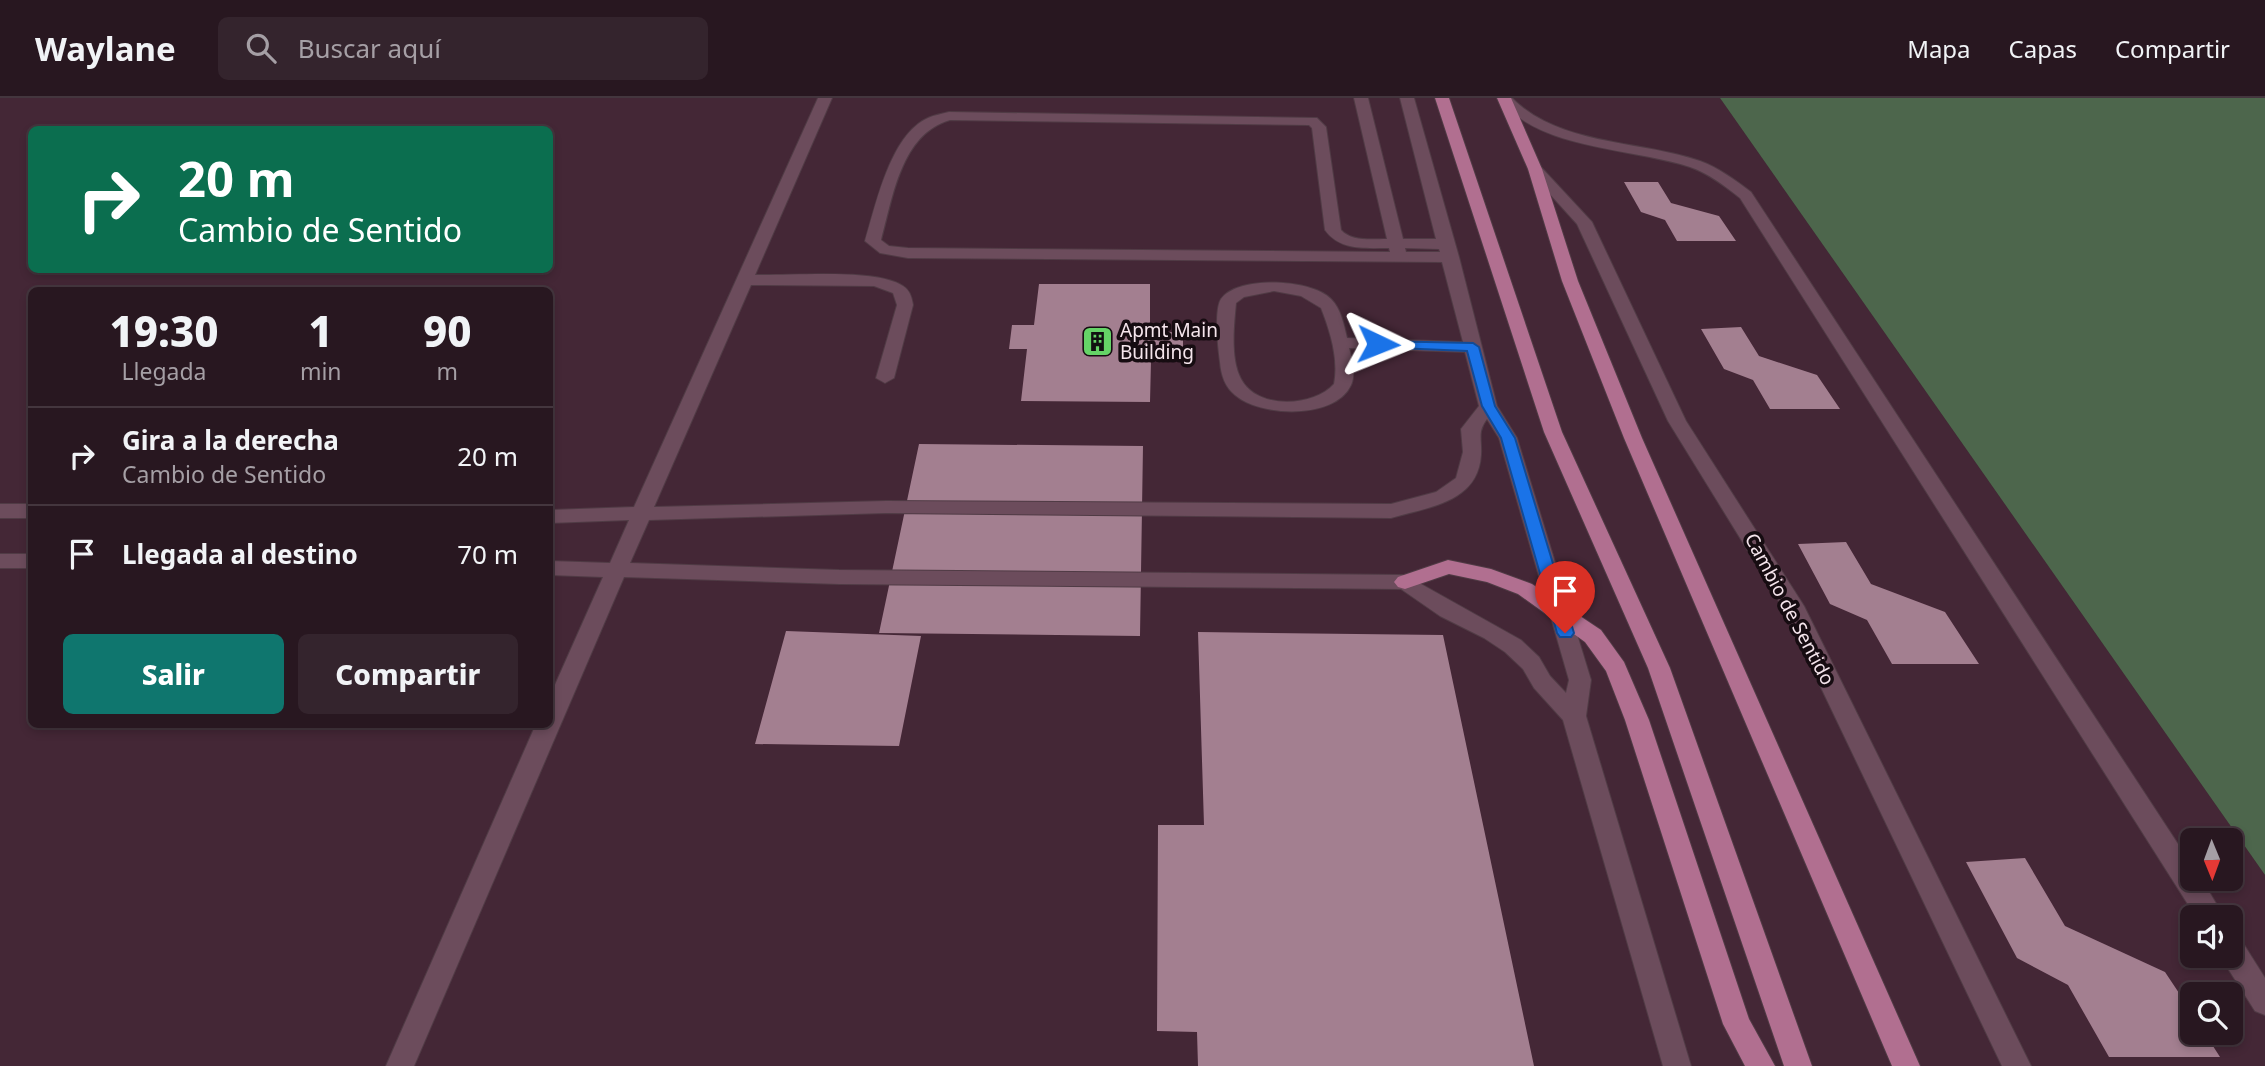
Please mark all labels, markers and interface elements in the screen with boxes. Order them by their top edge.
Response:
search box [218,17,708,80]
text: Waylane [35,26,176,71]
icon: search [242,29,280,67]
text: Buscar aquí [298,30,441,66]
text: Mapa [1907,32,1971,65]
text: Capas [2009,32,2077,65]
text: Compartir [2115,32,2230,65]
text: 20 m [178,145,295,211]
icon: right [63,154,154,245]
text: Cambio de Sentido [178,208,462,251]
text: 19:30 [109,302,219,359]
text: 1 [309,302,333,359]
text: 90 [423,302,472,359]
position arrow [1341,307,1415,381]
place label: Apmt Main Building [1120,317,1218,365]
building icon: Apmt Main Building [1080,324,1114,358]
text: Llegada [121,355,206,387]
text: min [300,355,342,387]
text: m [437,355,458,387]
text: Gira a la derecha [122,422,339,458]
icon: right [63,437,101,475]
text: 20 m [457,438,518,474]
text: Cambio de Sentido [122,458,326,490]
street label: Cambio de Sentido [1739,528,1841,690]
icon: arrive [63,535,101,573]
text: Llegada al destino [122,536,358,572]
text: 70 m [457,536,518,572]
pin [1535,561,1595,633]
icon: arrive [1546,572,1584,610]
button: Salir [63,634,284,714]
button: Compartir [298,634,518,714]
north arrow [2180,828,2244,891]
map controls [2180,828,2243,1045]
button: sound [2180,905,2243,968]
button: search [2180,982,2243,1045]

